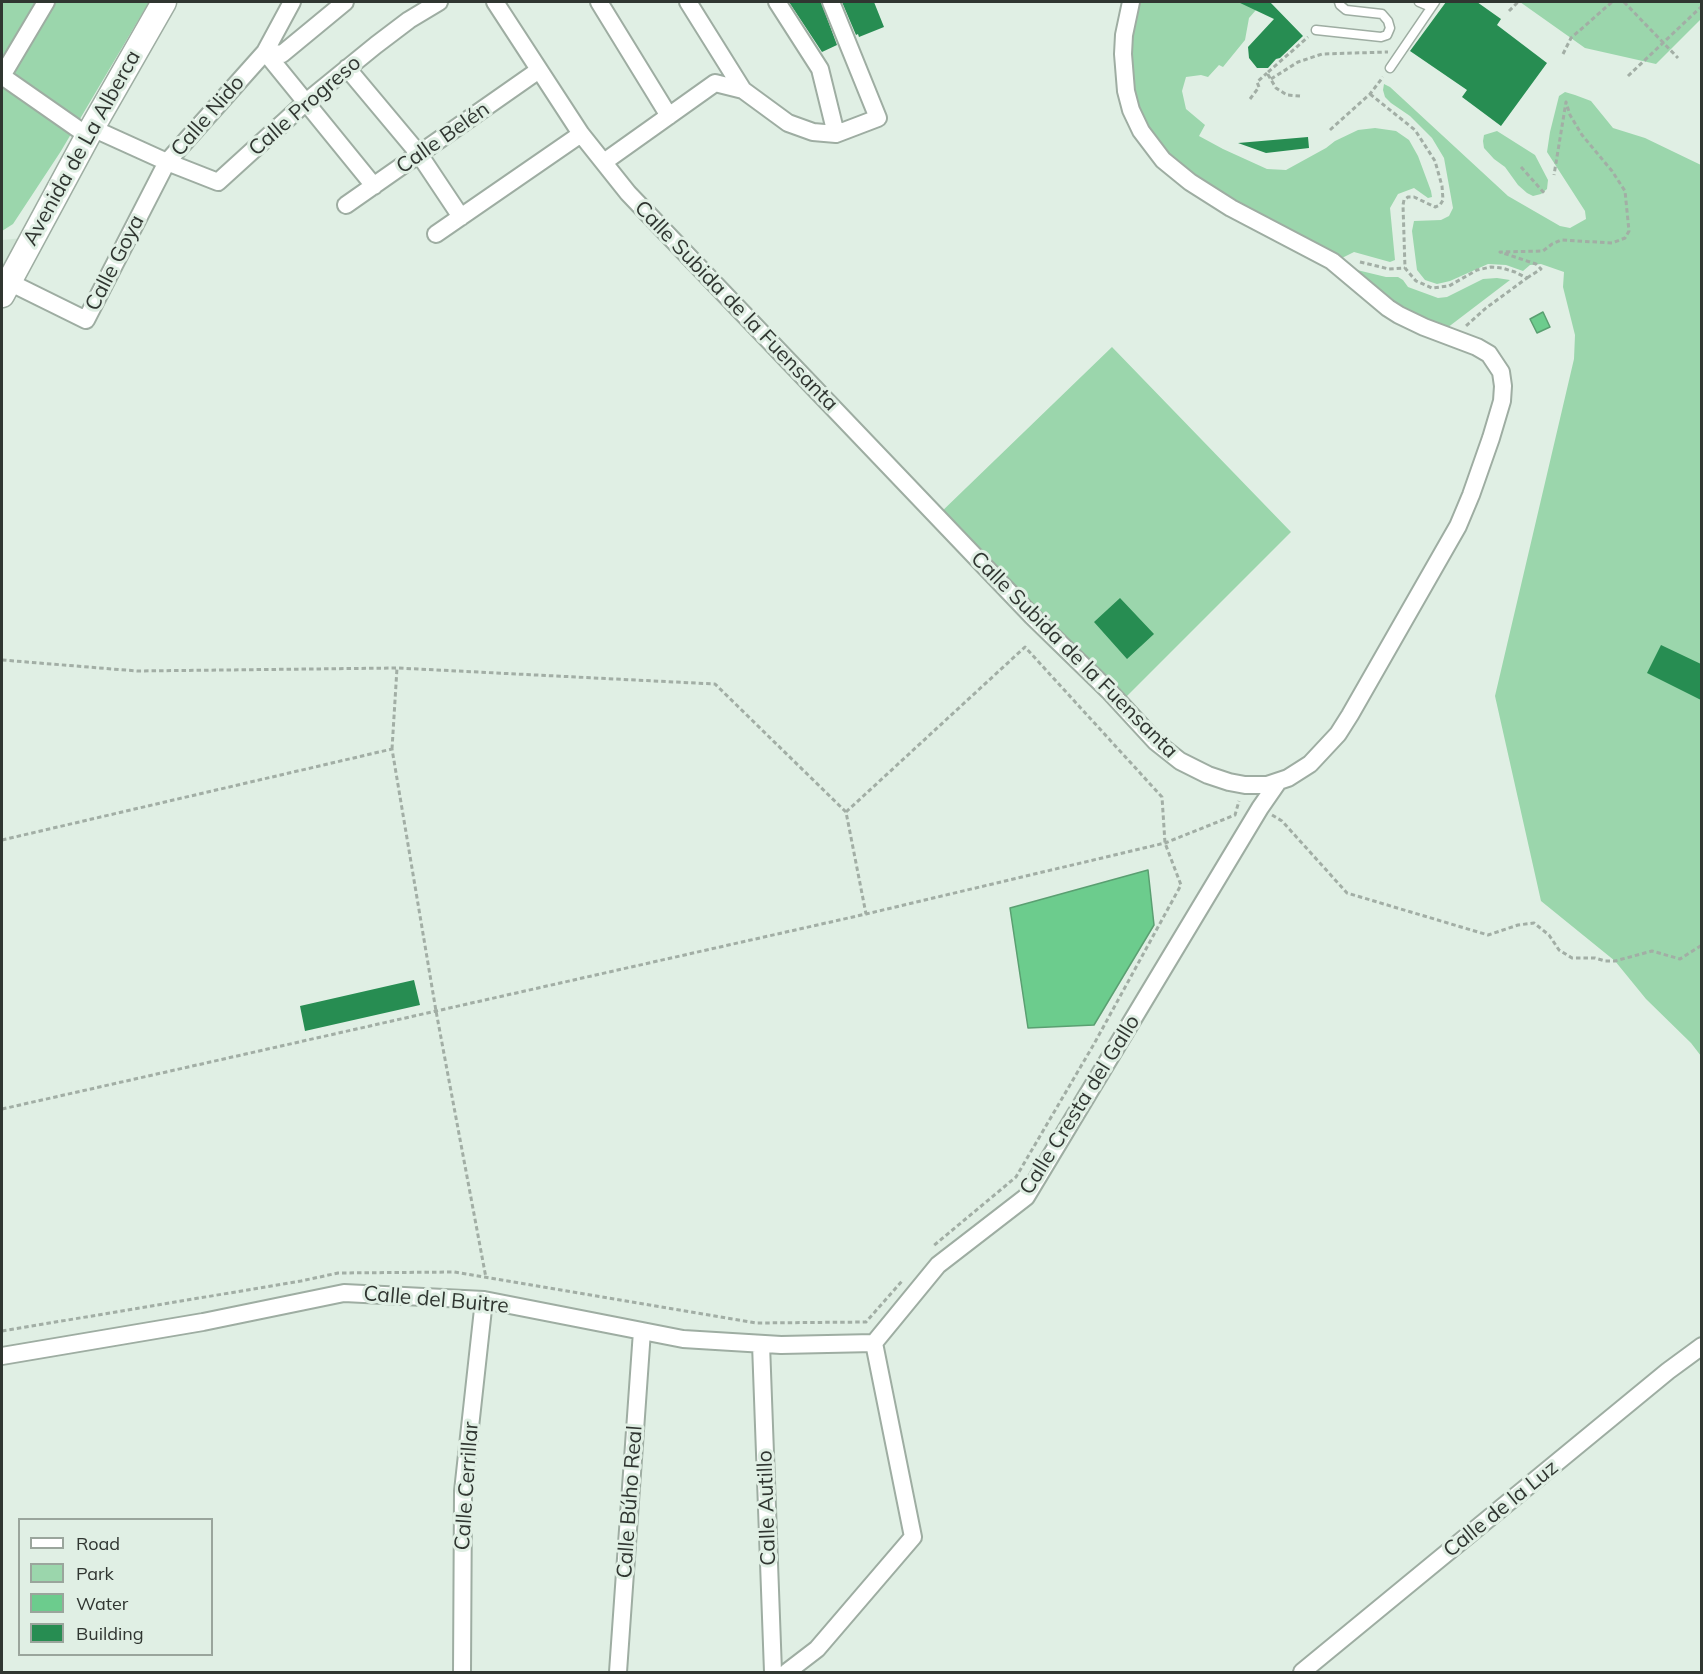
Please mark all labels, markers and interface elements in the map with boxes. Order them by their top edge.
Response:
street label: Avenida de La Alberca [18,46,146,250]
street label: Calle Progreso [244,50,366,162]
street label: Calle Nido [166,70,250,162]
street label: Calle Belén [392,97,494,179]
street label: Calle Subida de la Fuensanta [629,196,843,416]
street label: Calle Goya [80,211,150,315]
street label: Calle Subida de la Fuensanta [965,546,1183,764]
street label: Calle Cresta del Gallo [1014,1011,1146,1199]
street label: Calle del Buitre [362,1281,510,1319]
street label: Calle Cerrillar [450,1421,484,1551]
street label: Calle Búho Real [612,1425,648,1579]
street label: Calle Autillo [752,1450,782,1566]
street label: Calle de la Luz [1439,1455,1563,1563]
legend [18,1518,213,1656]
text: Road [76,1532,120,1555]
text: Park [76,1562,114,1585]
text: Water [76,1592,128,1615]
text: Building [76,1622,144,1645]

